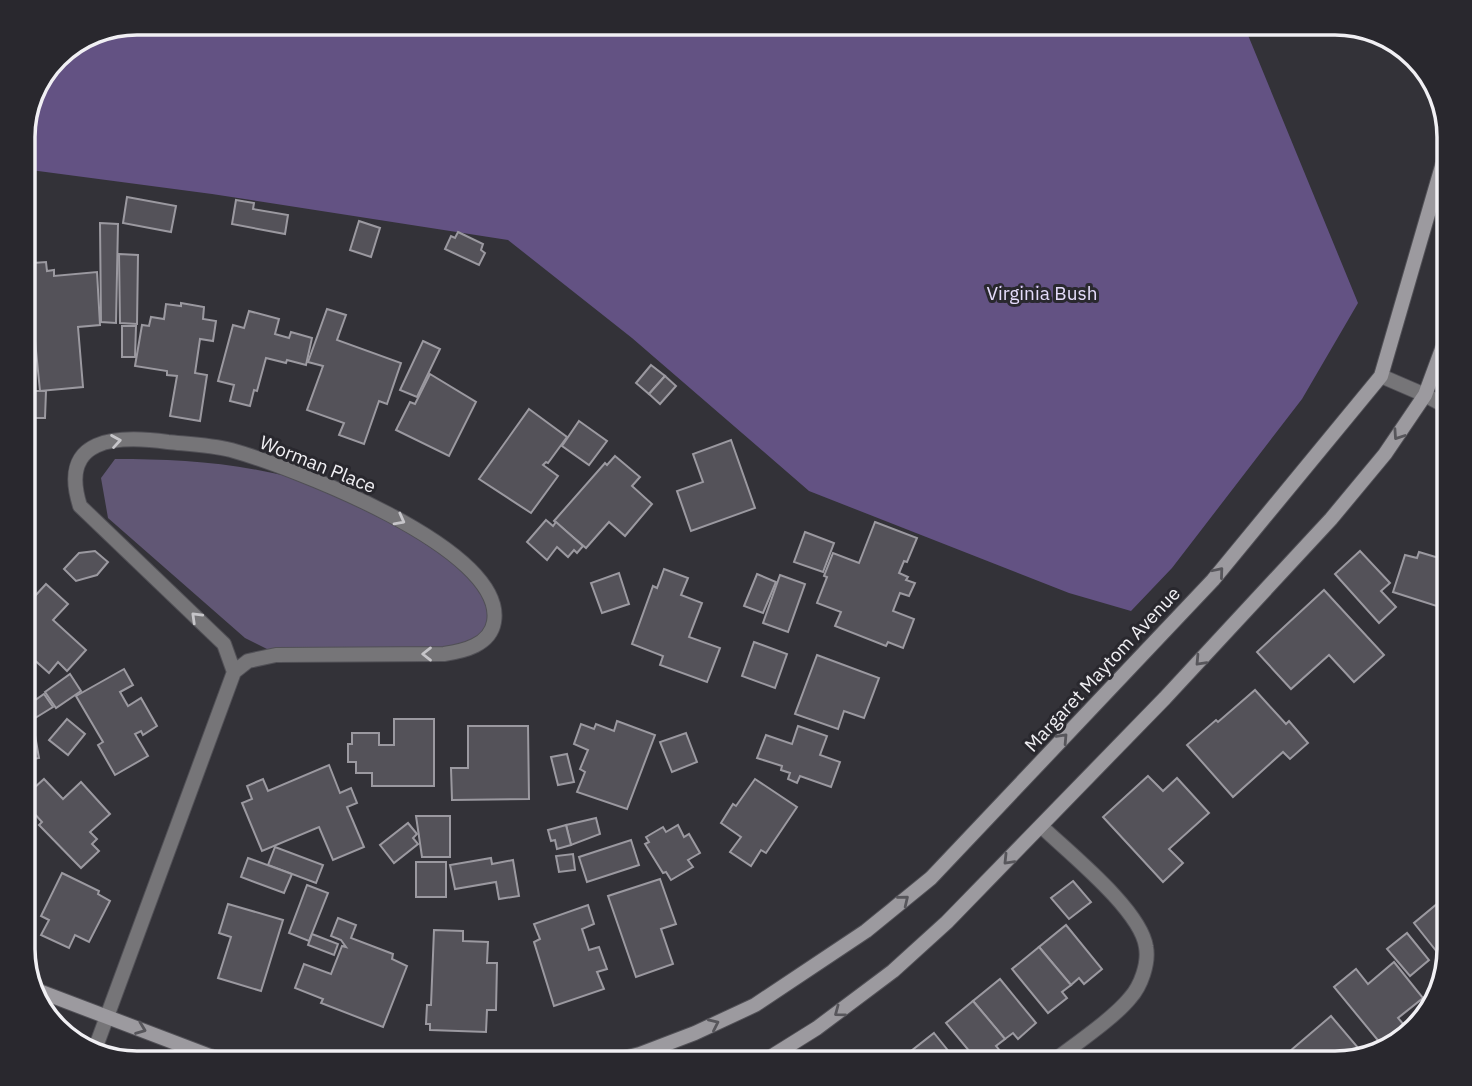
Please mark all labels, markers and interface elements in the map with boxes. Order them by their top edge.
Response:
park label: Virginia Bush [986,281,1098,305]
one-way arrow [1394,427,1406,440]
street label: Worman Place [256,430,380,498]
one-way arrow [110,433,122,448]
one-way arrow [393,512,405,525]
one-way arrow [1211,568,1223,581]
street label: Margaret Maytom Avenue [1019,581,1185,757]
one-way arrow [191,613,204,626]
one-way arrow [421,646,432,662]
one-way arrow [1195,653,1208,666]
one-way arrow [1055,733,1068,746]
one-way arrow [1003,851,1016,864]
one-way arrow [896,896,909,908]
one-way arrow [835,1004,847,1016]
one-way arrow [707,1018,719,1032]
one-way arrow [135,1021,147,1035]

